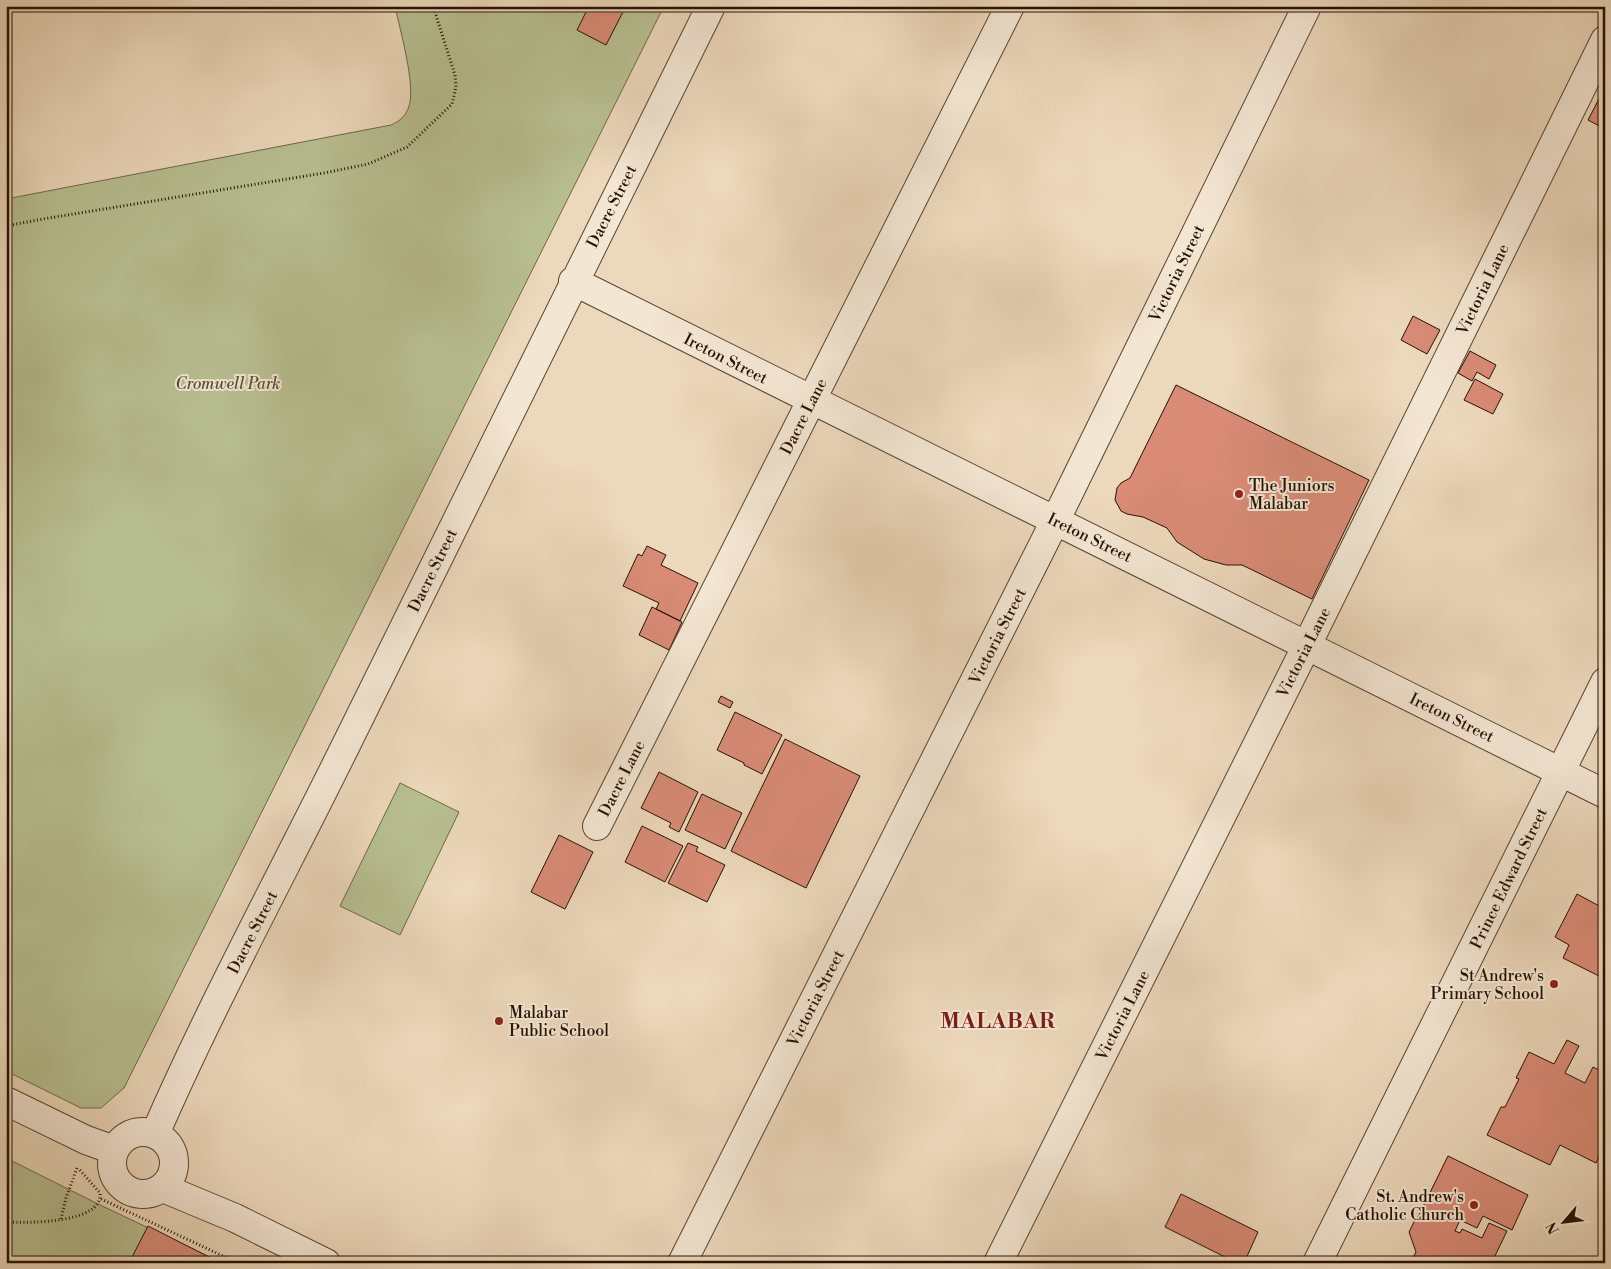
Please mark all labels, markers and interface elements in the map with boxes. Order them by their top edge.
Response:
street label: Dacre Street [582,161,641,251]
street label: Victoria Street [1144,221,1209,326]
street label: Victoria Lane [1452,241,1513,339]
street label: Ireton Street [680,329,771,389]
park label: Cromwell Park [176,374,281,394]
street label: Dacre Lane [776,375,832,458]
place label: The Juniors Malabar [1249,476,1335,514]
marker: The Juniors Malabar [1233,488,1245,500]
street label: Ireton Street [1044,509,1135,567]
street label: Dacre Street [404,525,462,615]
street label: Victoria Street [965,585,1031,689]
street label: Victoria Lane [1272,604,1335,702]
street label: Ireton Street [1406,689,1497,747]
street label: Dacre Lane [594,737,650,820]
street label: Prince Edward Street [1466,804,1552,952]
street label: Dacre Street [223,887,282,977]
street label: Victoria Street [783,947,849,1051]
place label: St Andrew's Primary School [1430,966,1544,1004]
street label: Victoria Lane [1091,967,1154,1065]
marker: St Andrew's Primary School [1548,978,1560,990]
place label: Malabar Public School [509,1003,609,1041]
district label: MALABAR [940,1009,1056,1035]
marker: Malabar Public School [493,1015,505,1027]
place label: St. Andrew's Catholic Church [1345,1187,1464,1225]
north arrow [1538,1196,1588,1246]
marker: St. Andrew's Catholic Church [1468,1199,1480,1211]
text: N [1543,1219,1564,1237]

